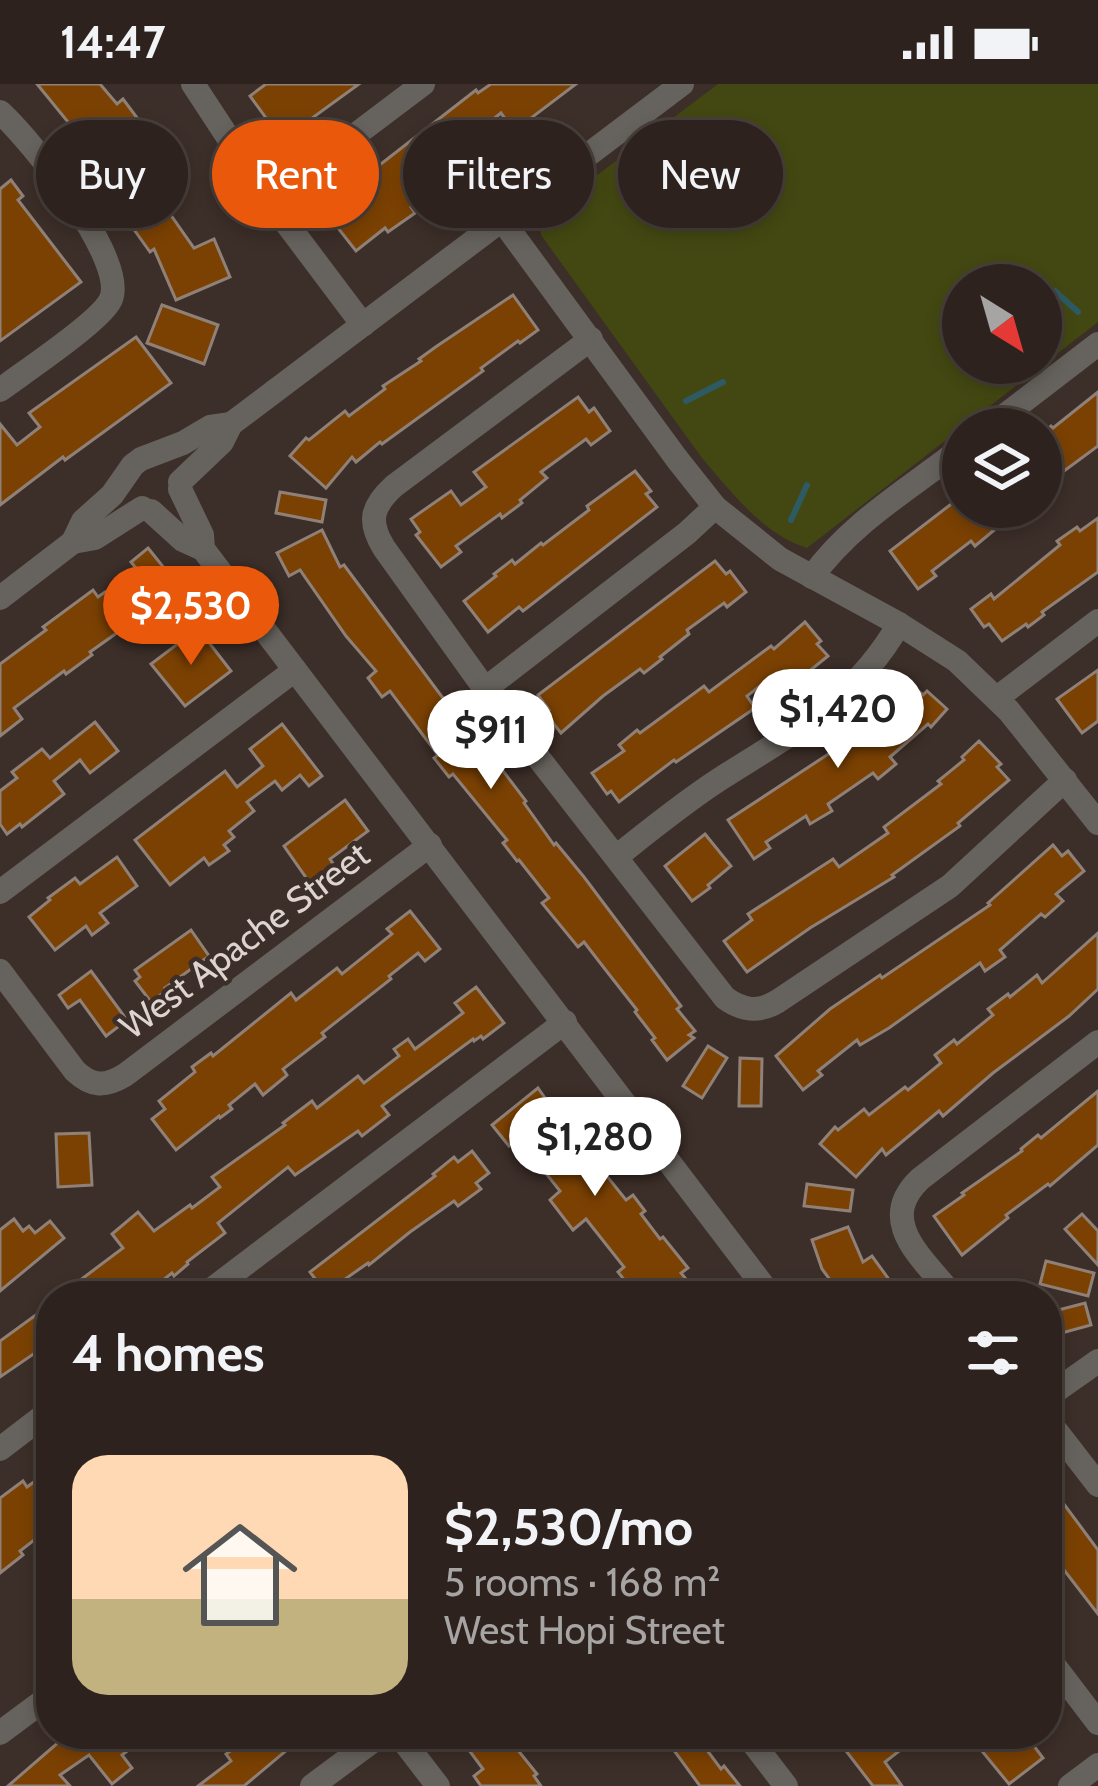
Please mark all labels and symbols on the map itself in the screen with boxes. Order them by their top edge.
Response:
north arrow [942,264,1062,384]
pin: $2,530 [93,566,289,668]
pin: $1,420 [740,669,936,771]
pin: $911 [420,690,562,792]
street label: West Apache Street [111,832,377,1048]
pin: $1,280 [497,1097,693,1199]

